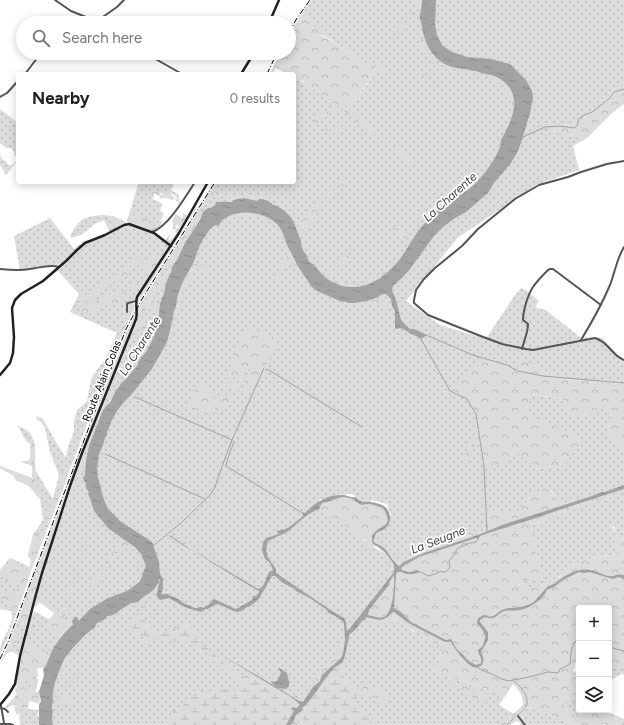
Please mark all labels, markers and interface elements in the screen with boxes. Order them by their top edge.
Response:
search box [16,16,296,60]
icon: search [30,27,52,49]
text: Search here [62,29,142,47]
text: Nearby [32,88,90,108]
text: 0 results [230,91,280,106]
water label: La Charente [420,169,480,225]
water label: La Charente [116,313,164,378]
street label: Route Alain Colas [80,338,124,424]
water label: La Seugne [409,523,468,557]
map controls [576,605,612,713]
button: + [576,605,612,641]
button: − [576,641,612,677]
button: layers [576,677,612,713]

